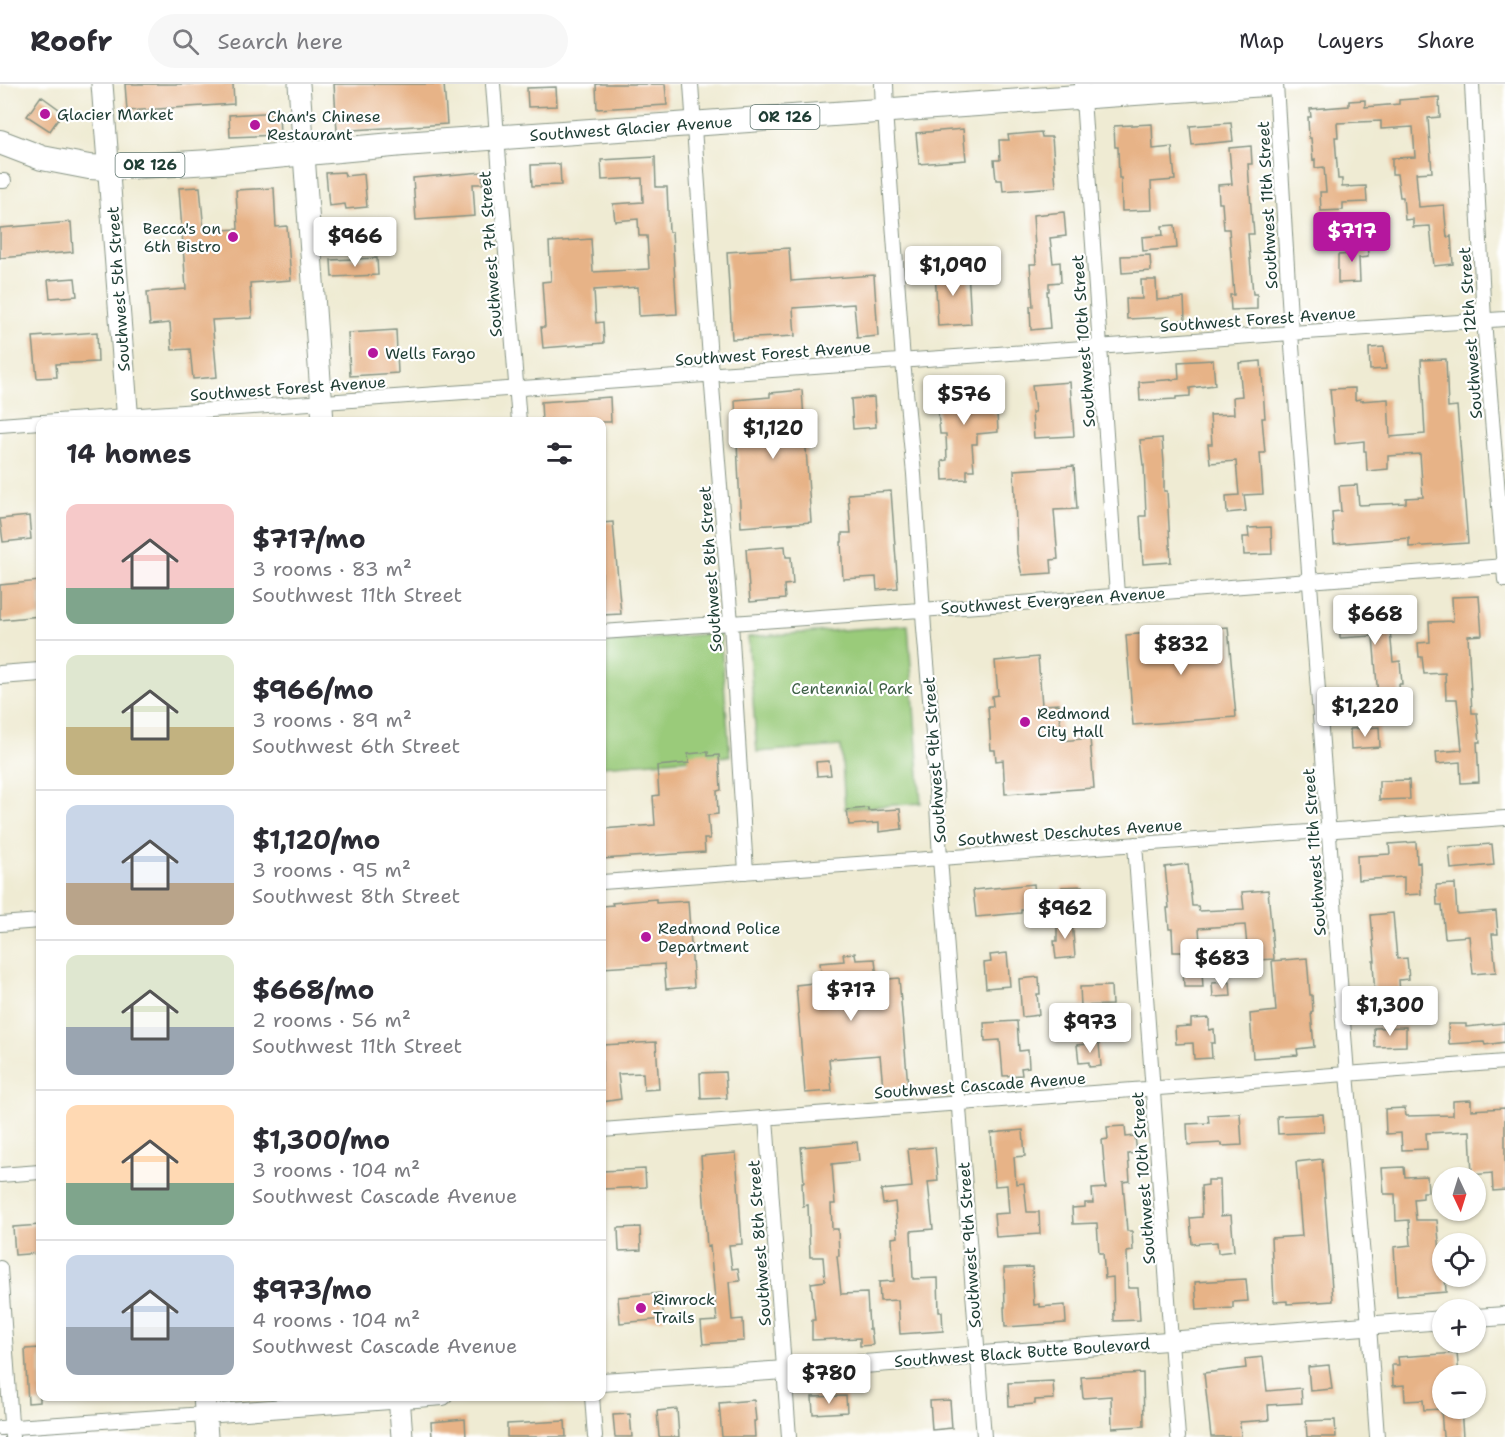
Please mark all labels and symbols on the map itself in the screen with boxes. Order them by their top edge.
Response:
place label: Glacier Market [57,104,174,125]
road number: OR 126 [750,105,820,129]
place label: Chan's Chinese Restaurant [267,106,381,145]
marker: Glacier Market [38,107,52,121]
street label: Southwest Glacier Avenue [529,111,733,146]
marker: Chan's Chinese Restaurant [248,118,262,132]
street label: Southwest 11th Street [1253,120,1282,290]
road number: OR 126 [116,153,184,177]
street label: Southwest 7th Street [474,170,507,338]
street label: Southwest 5th Street [102,206,135,372]
pin: $717 [1316,212,1388,263]
pin: $966 [319,217,391,268]
place label: Becca's on 6th Bistro [143,218,221,257]
marker: Becca's on 6th Bistro [226,230,240,244]
pin: $1,090 [904,246,1002,297]
street label: Southwest 12th Street [1454,246,1487,420]
street label: Southwest 10th Street [1067,254,1100,428]
street label: Southwest Forest Avenue [1159,302,1357,337]
street label: Southwest Forest Avenue [674,336,872,371]
place label: Wells Fargo [385,343,476,364]
marker: Wells Fargo [366,346,380,360]
street label: Southwest Forest Avenue [189,371,387,406]
pin: $576 [928,375,1000,426]
pin: $1,120 [724,409,822,460]
street label: Southwest 8th Street [694,485,727,653]
street label: Southwest Evergreen Avenue [940,582,1166,619]
pin: $668 [1339,595,1411,646]
pin: $832 [1145,625,1217,676]
street label: Southwest 9th Street [918,676,951,844]
park label: Centennial Park [791,678,913,699]
pin: $1,220 [1316,687,1414,738]
place label: Redmond City Hall [1037,703,1110,742]
marker: Redmond City Hall [1018,715,1032,729]
street label: Southwest 11th Street [1298,767,1331,937]
street label: Southwest Deschutes Avenue [957,814,1183,851]
pin: $962 [1029,889,1101,940]
place label: Redmond Police Department [658,918,781,957]
marker: Redmond Police Department [639,930,653,944]
pin: $683 [1186,939,1258,990]
pin: $717 [815,971,887,1022]
pin: $1,300 [1341,986,1439,1037]
pin: $973 [1054,1003,1126,1054]
street label: Southwest Cascade Avenue [873,1068,1087,1103]
street label: Southwest 10th Street [1127,1091,1160,1265]
street label: Southwest 8th Street [743,1159,776,1327]
street label: Southwest 9th Street [953,1161,986,1329]
north arrow [1432,1167,1486,1221]
place label: Rimrock Trails [653,1289,715,1328]
marker: Rimrock Trails [634,1301,648,1315]
street label: Southwest Black Butte Boulevard [893,1333,1151,1372]
pin: $780 [793,1354,865,1405]

